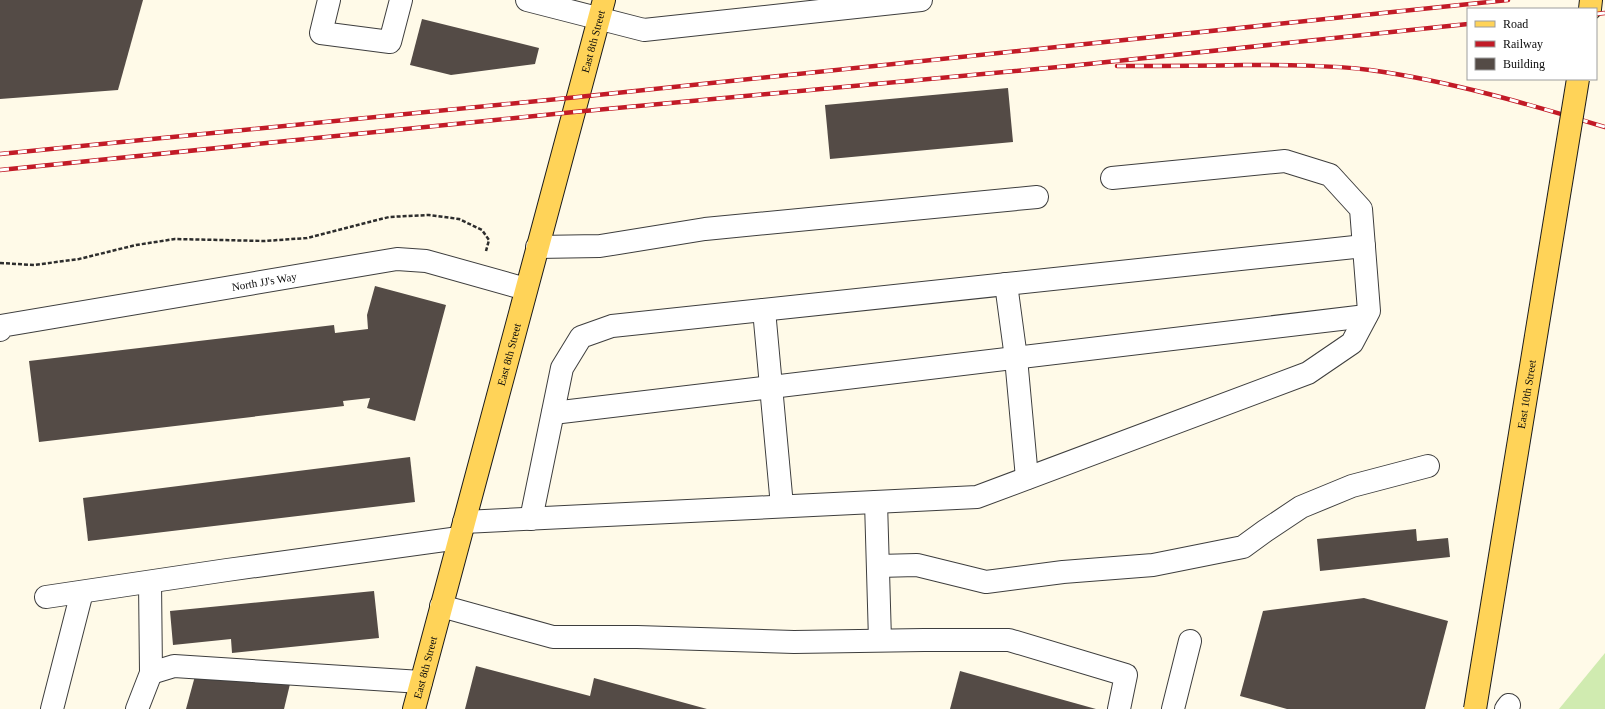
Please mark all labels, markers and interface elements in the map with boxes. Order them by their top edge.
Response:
legend [1467,8,1597,80]
street label: East 8th Street [579,9,607,74]
text: Road [1503,17,1528,31]
text: Railway [1503,37,1543,51]
text: Building [1503,57,1545,71]
street label: North JJ's Way [231,270,298,293]
street label: East 8th Street [495,322,523,387]
street label: East 10th Street [1515,359,1538,430]
street label: East 8th Street [411,635,439,700]

